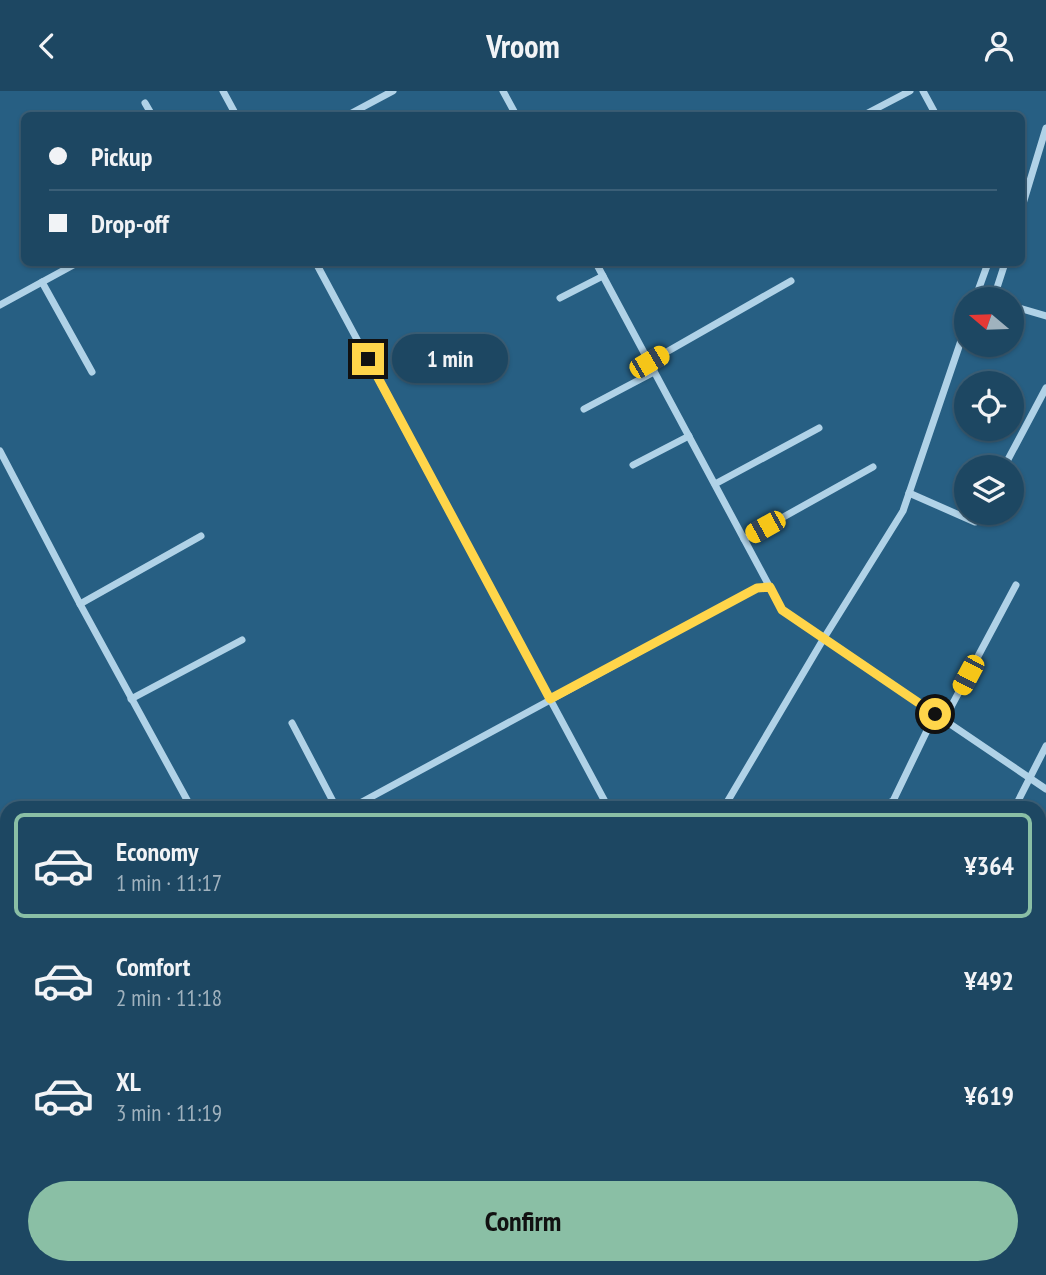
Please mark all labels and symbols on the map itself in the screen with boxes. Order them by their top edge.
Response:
north arrow [954,287,1024,357]
callout: 1 min [392,335,508,383]
car [626,342,673,382]
route end [352,343,384,375]
car [742,508,789,546]
car [949,652,988,698]
route start [919,698,951,730]

